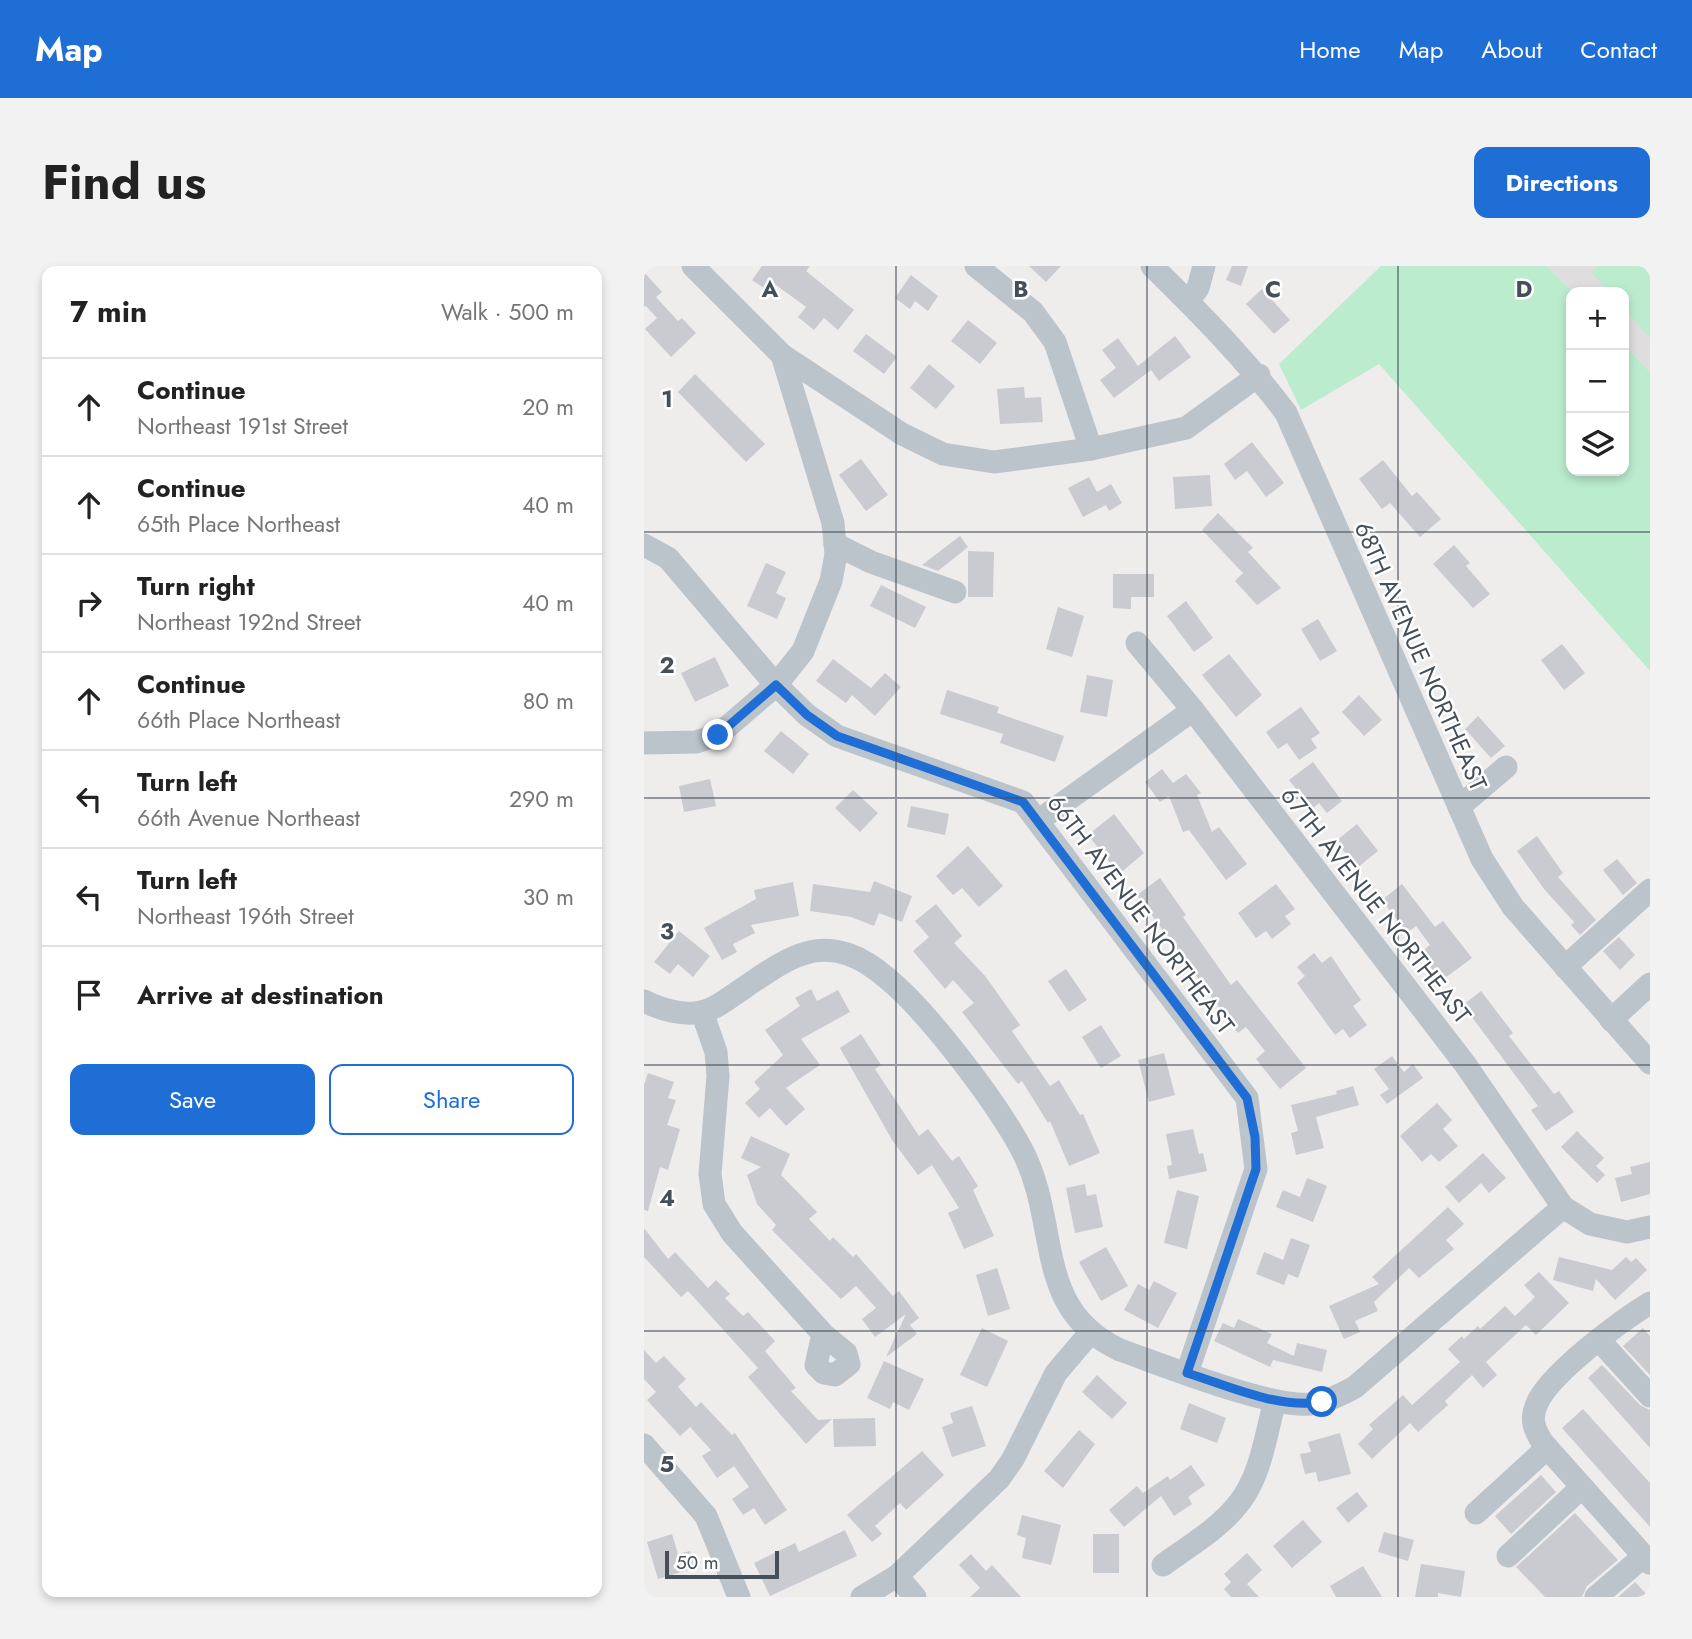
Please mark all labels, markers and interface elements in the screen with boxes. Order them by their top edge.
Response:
text: Map [35,26,103,73]
text: Home [1299,32,1361,67]
text: Map [1399,32,1443,67]
text: About [1481,32,1542,67]
text: Contact [1580,32,1657,67]
text: Find us [42,147,206,217]
button: Directions [1474,147,1650,218]
text: A [761,272,779,306]
text: B [1013,272,1029,306]
text: C [1265,272,1281,306]
text: D [1516,272,1533,306]
map controls [1566,287,1629,476]
button: + [1566,287,1629,350]
text: 7 min [70,290,147,333]
text: Walk · 500 m [441,295,574,329]
button: − [1566,350,1629,413]
text: Continue [137,371,246,409]
text: 1 [661,382,673,416]
icon: ahead [70,388,108,426]
text: 20 m [522,390,574,424]
text: Northeast 191st Street [137,409,348,443]
button: layers [1566,413,1629,476]
text: Continue [137,469,246,507]
icon: ahead [70,486,108,524]
text: 40 m [522,488,574,522]
text: 65th Place Northeast [137,507,340,541]
street label: 68TH AVENUE NORTHEAST [1346,516,1496,796]
text: Turn right [137,567,255,605]
icon: right [70,584,108,622]
text: 40 m [522,586,574,620]
text: Northeast 192nd Street [137,605,361,639]
text: 2 [659,648,675,682]
text: Continue [137,665,246,703]
icon: ahead [70,682,108,720]
text: 80 m [523,684,574,718]
text: 66th Place Northeast [137,703,340,737]
route end [702,719,733,750]
text: Turn left [137,763,237,801]
street label: 67TH AVENUE NORTHEAST [1272,779,1480,1031]
icon: left [70,780,108,818]
text: 290 m [509,782,574,816]
street label: 66TH AVENUE NORTHEAST [1039,787,1243,1041]
text: 66th Avenue Northeast [137,801,360,835]
text: Turn left [137,861,237,899]
icon: left [70,878,108,916]
text: 30 m [523,880,574,914]
text: Northeast 196th Street [137,899,354,933]
text: 3 [660,914,674,948]
icon: arrive [70,976,108,1014]
text: Arrive at destination [137,976,384,1014]
button: Save [70,1064,315,1135]
button: Share [329,1064,574,1135]
text: 4 [659,1181,675,1215]
route start [1306,1386,1337,1417]
text: 5 [660,1447,674,1481]
scale bar [665,1548,779,1580]
text: 50 m [676,1549,719,1576]

